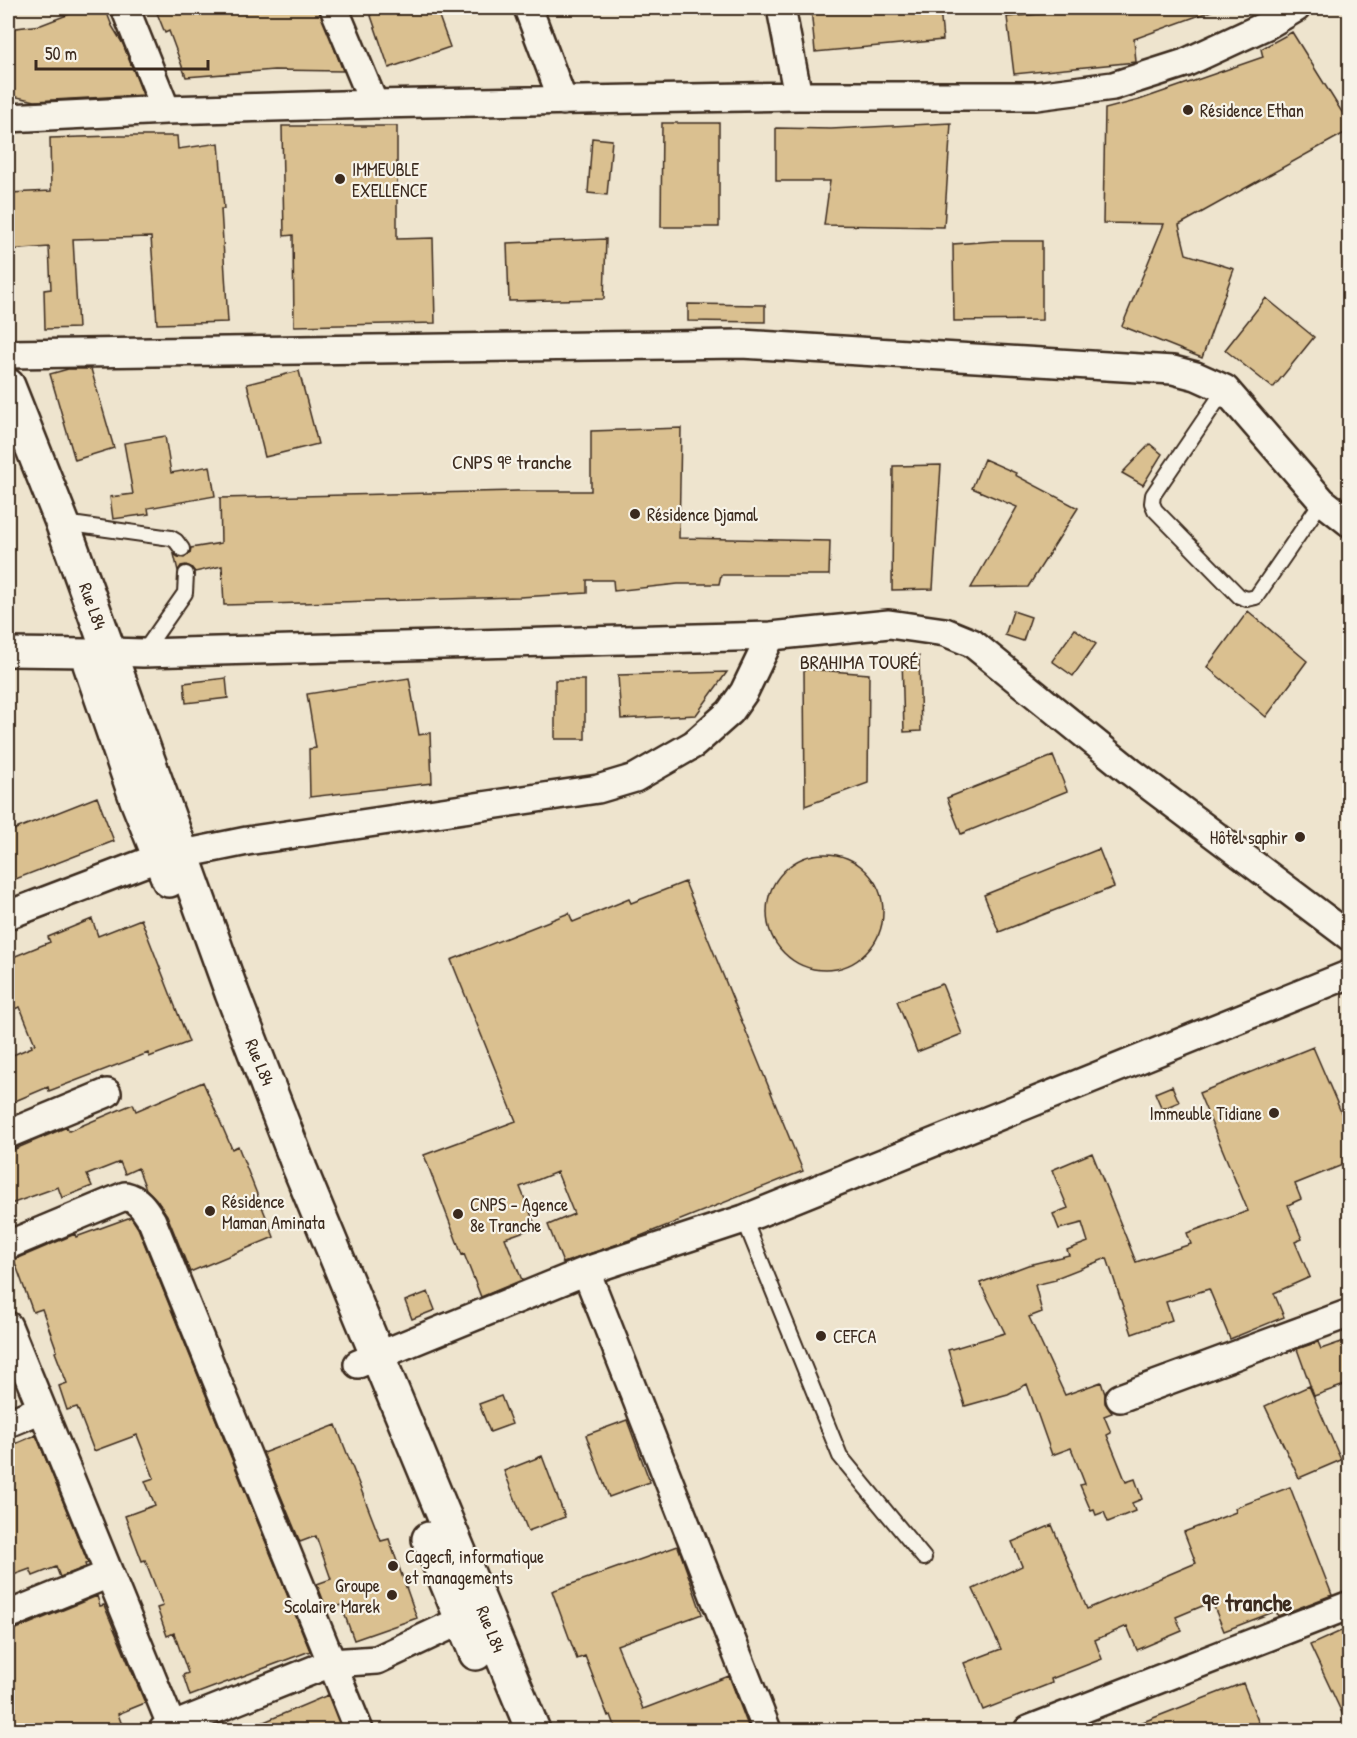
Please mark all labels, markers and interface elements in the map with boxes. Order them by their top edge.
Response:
scale bar [36,33,208,71]
text: 50 m [45,41,77,66]
place label: Résidence Ethan [1200,98,1304,123]
marker: Résidence Ethan [1181,103,1195,117]
place label: IMMEUBLE EXELLENCE [352,157,428,203]
marker: IMMEUBLE EXELLENCE [333,172,347,186]
district label: CNPS 9ᵉ tranche [452,448,572,475]
place label: Résidence Djamal [647,502,758,527]
marker: Résidence Djamal [628,507,642,521]
street label: Rue L84 [73,579,113,633]
district label: BRAHIMA TOURÉ [800,648,919,675]
place label: Hôtel saphir [1210,825,1288,850]
marker: Hôtel saphir [1293,830,1307,844]
street label: Rue L84 [239,1035,281,1089]
place label: Immeuble Tidiane [1150,1101,1262,1126]
marker: Immeuble Tidiane [1267,1106,1281,1120]
place label: Résidence Maman Aminata [222,1189,325,1235]
place label: CNPS - Agence 8e Tranche [470,1192,568,1238]
marker: Résidence Maman Aminata [203,1204,217,1218]
marker: CNPS - Agence 8e Tranche [451,1207,465,1221]
place label: CEFCA [833,1324,876,1349]
marker: CEFCA [814,1329,828,1343]
place label: Cagecfi, informatique et managements [405,1544,544,1590]
marker: Cagecfi, informatique et managements [386,1559,400,1573]
place label: Groupe Scolaire Marek [284,1573,381,1619]
district label: 9ᵉ tranche [1202,1586,1292,1618]
marker: Groupe Scolaire Marek [385,1588,399,1602]
street label: Rue L84 [470,1602,512,1656]

